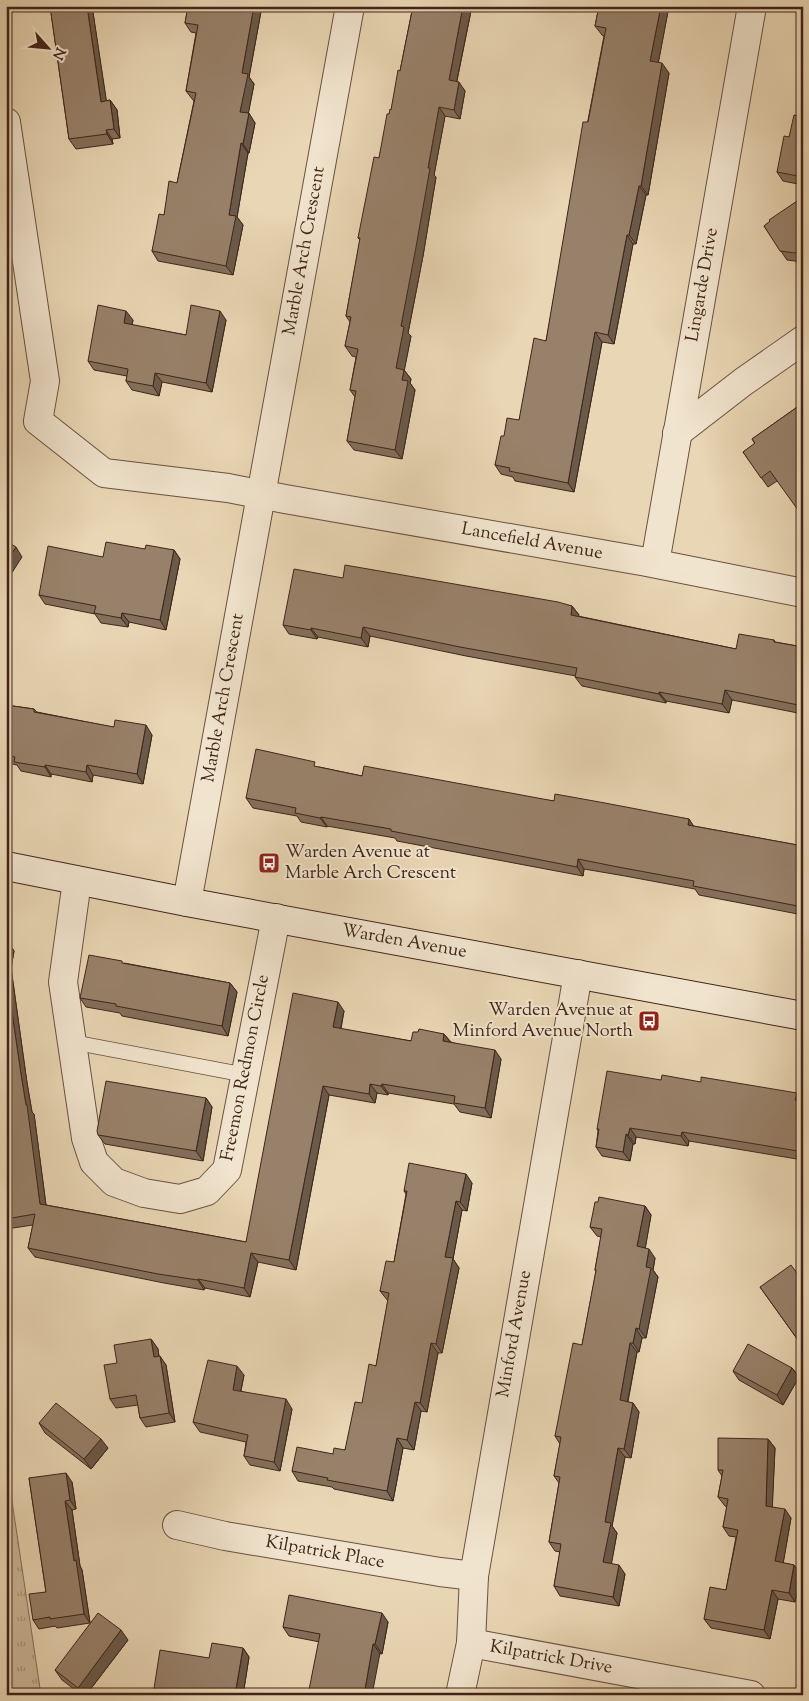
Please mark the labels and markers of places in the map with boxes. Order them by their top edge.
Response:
place label: Warden Avenue at Marble Arch Crescent [285,840,456,887]
bus stop icon: Warden Avenue at Marble Arch Crescent [257,851,281,875]
place label: Warden Avenue at Minford Avenue North [453,998,633,1045]
bus stop icon: Warden Avenue at Minford Avenue North [637,1009,661,1033]

